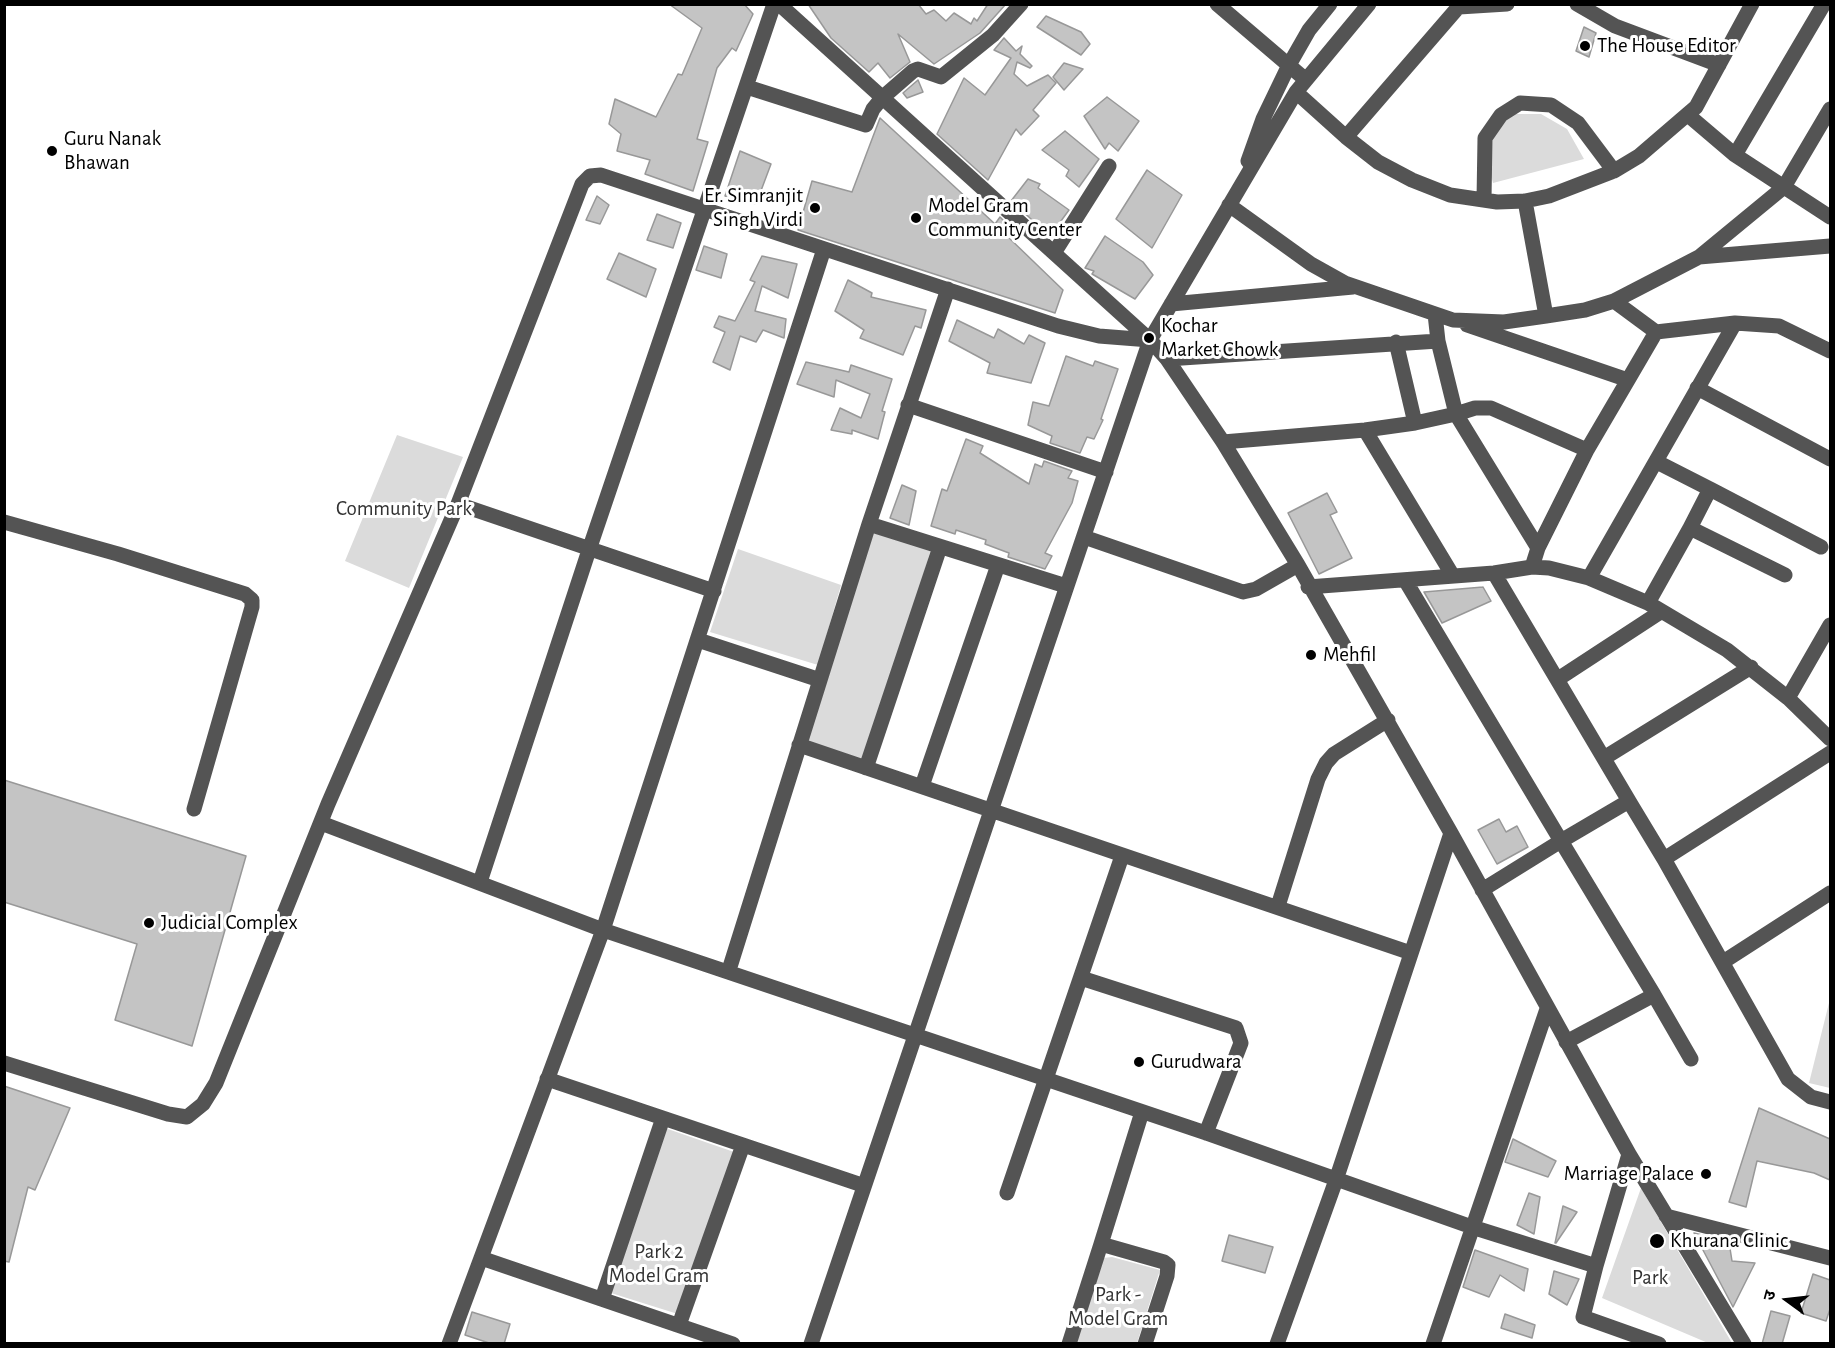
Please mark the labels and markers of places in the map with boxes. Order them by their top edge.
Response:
place label: The House Editor [1597,33,1736,59]
marker: The House Editor [1578,39,1592,53]
place label: Guru Nanak Bhawan [64,126,161,176]
marker: Guru Nanak Bhawan [45,144,59,158]
place label: Er. Simranjit Singh Virdi [704,183,803,233]
place label: Model Gram Community Center [928,193,1081,243]
marker: Er. Simranjit Singh Virdi [808,201,822,215]
marker: Model Gram Community Center [909,211,923,225]
place label: Kochar Market Chowk [1161,313,1278,363]
marker: Kochar Market Chowk [1142,331,1156,345]
place label: Mehfil [1323,642,1376,668]
marker: Mehfil [1304,648,1318,662]
place label: Judicial Complex [161,910,298,936]
marker: Judicial Complex [142,916,156,930]
place label: Gurudwara [1151,1049,1242,1075]
marker: Gurudwara [1132,1055,1146,1069]
place label: Marriage Palace [1564,1161,1694,1187]
marker: Marriage Palace [1699,1167,1713,1181]
place label: Khurana Clinic [1670,1228,1788,1254]
marker: Khurana Clinic [1648,1232,1666,1250]

